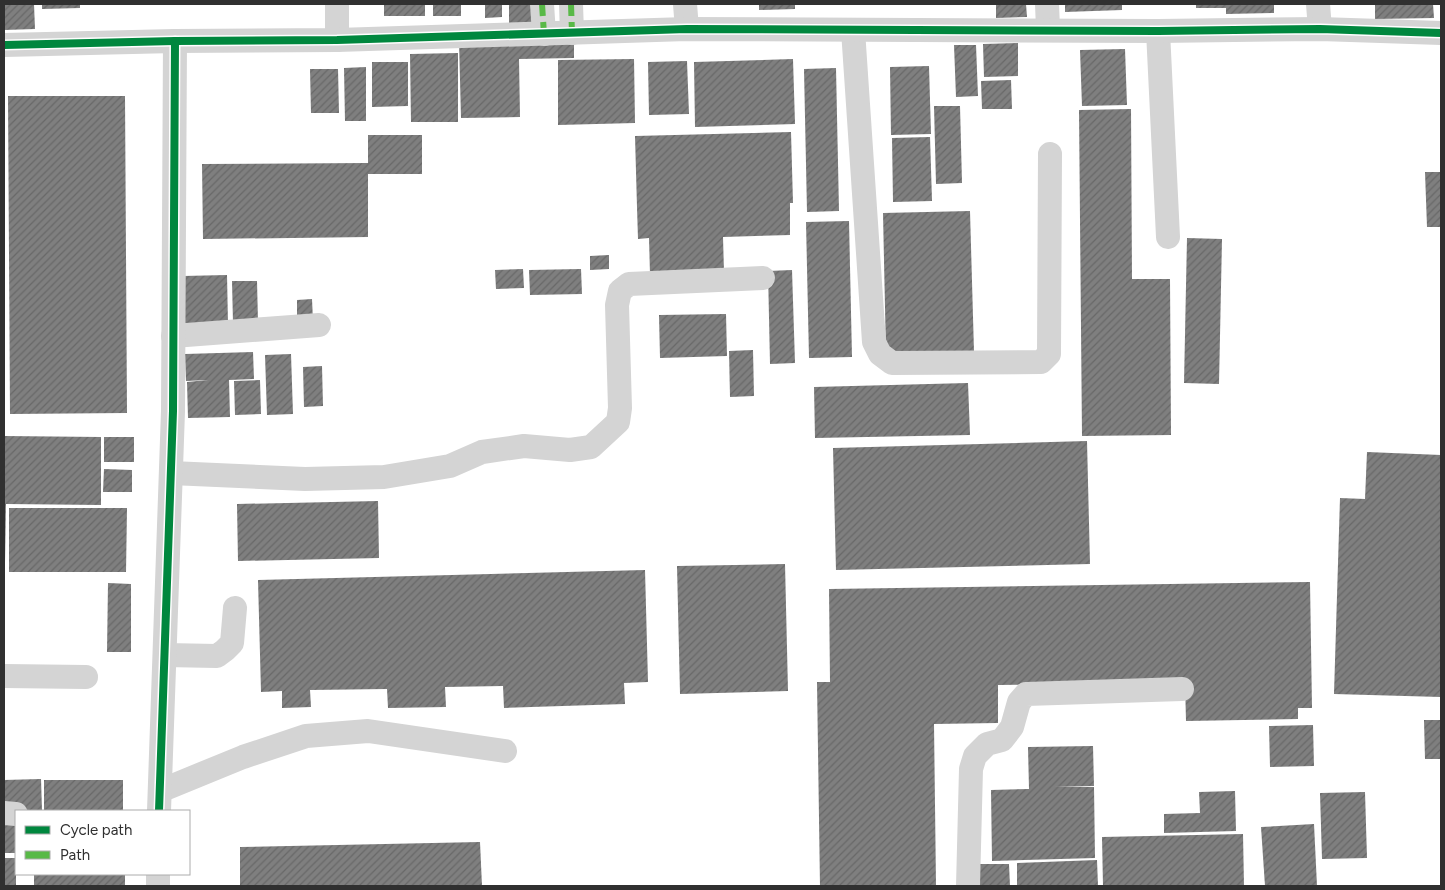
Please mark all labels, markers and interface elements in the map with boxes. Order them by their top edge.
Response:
legend [15,810,190,875]
text: Cycle path [60,821,132,839]
text: Path [60,846,90,864]

